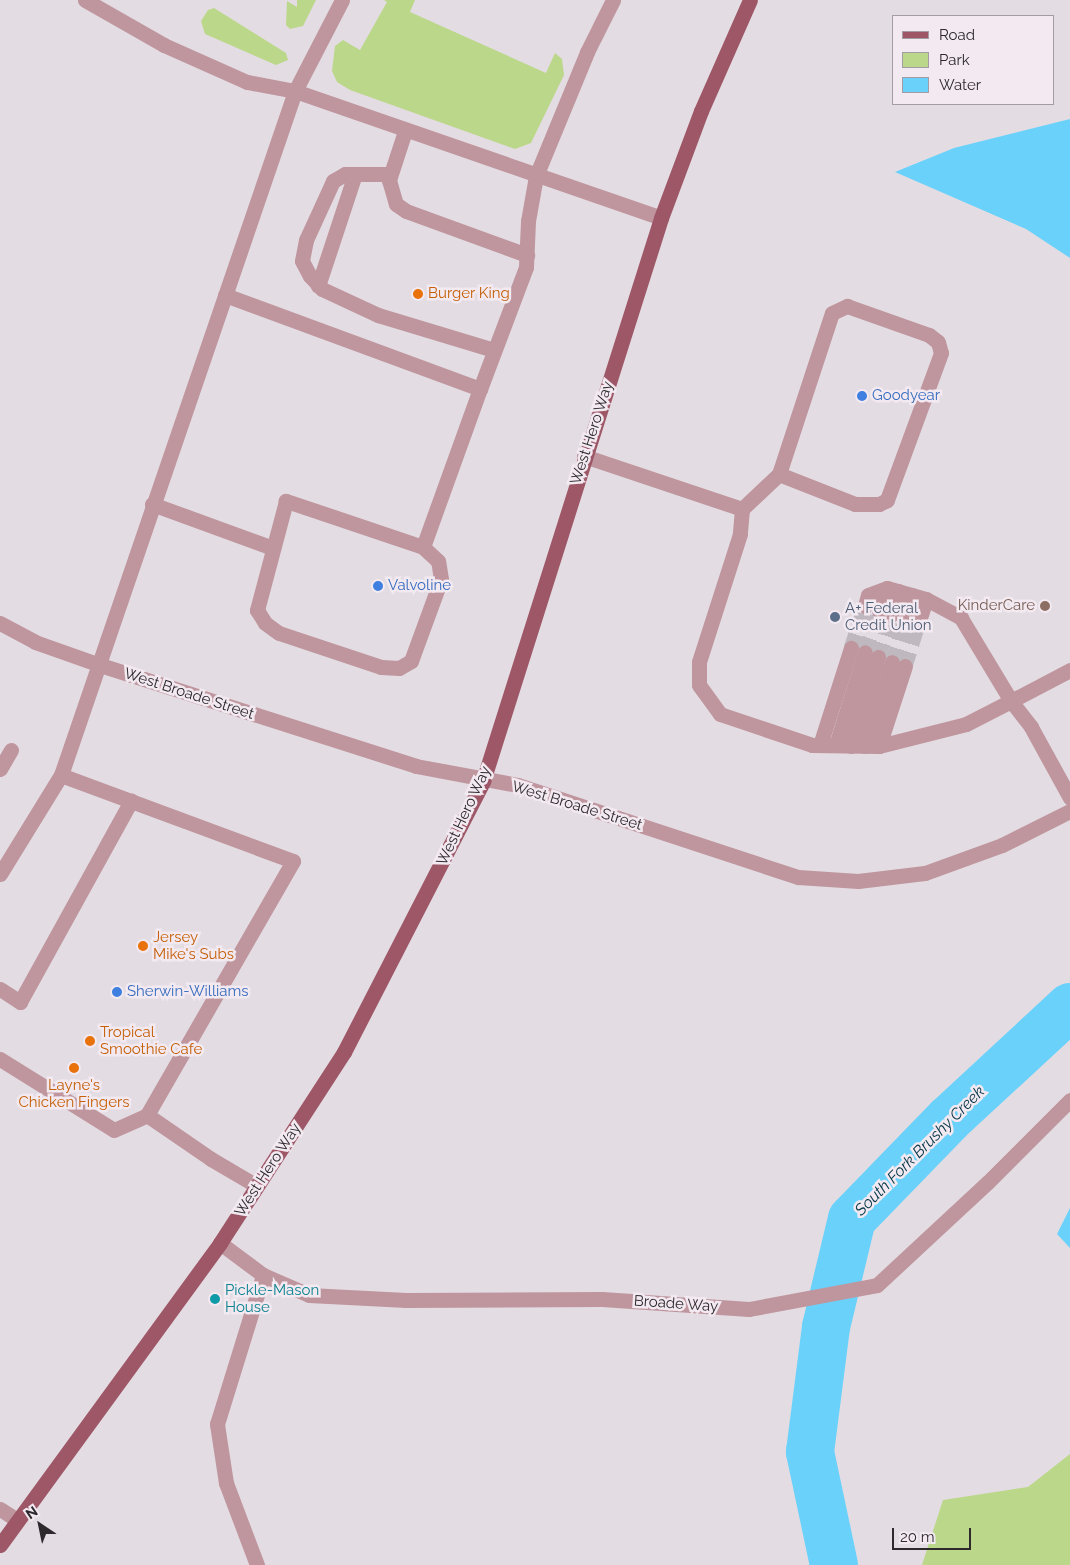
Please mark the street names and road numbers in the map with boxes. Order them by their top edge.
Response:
street label: West Hero Way [567,379,617,487]
street label: West Broade Street [122,665,256,723]
street label: West Hero Way [433,763,495,869]
street label: West Broade Street [510,778,644,834]
street label: West Hero Way [231,1120,305,1220]
street label: Broade Way [633,1292,719,1316]

